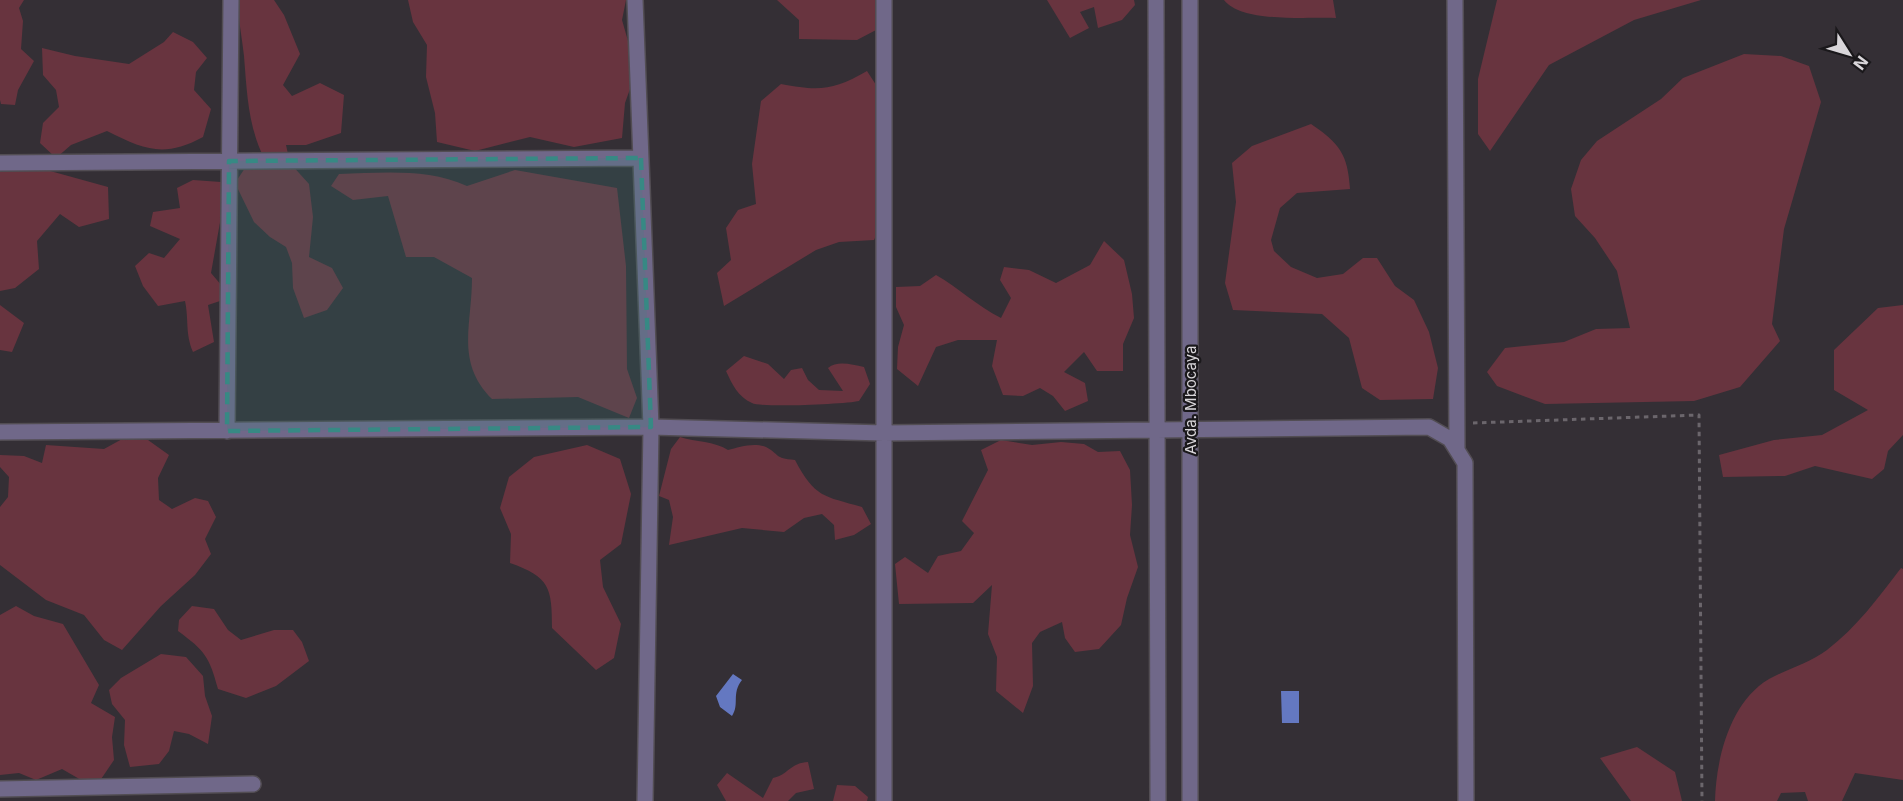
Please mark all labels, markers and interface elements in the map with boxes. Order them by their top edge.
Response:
north arrow [1819,24,1879,84]
text: N [1849,52,1873,74]
street label: Avda. Mbocaya [1181,345,1200,455]

